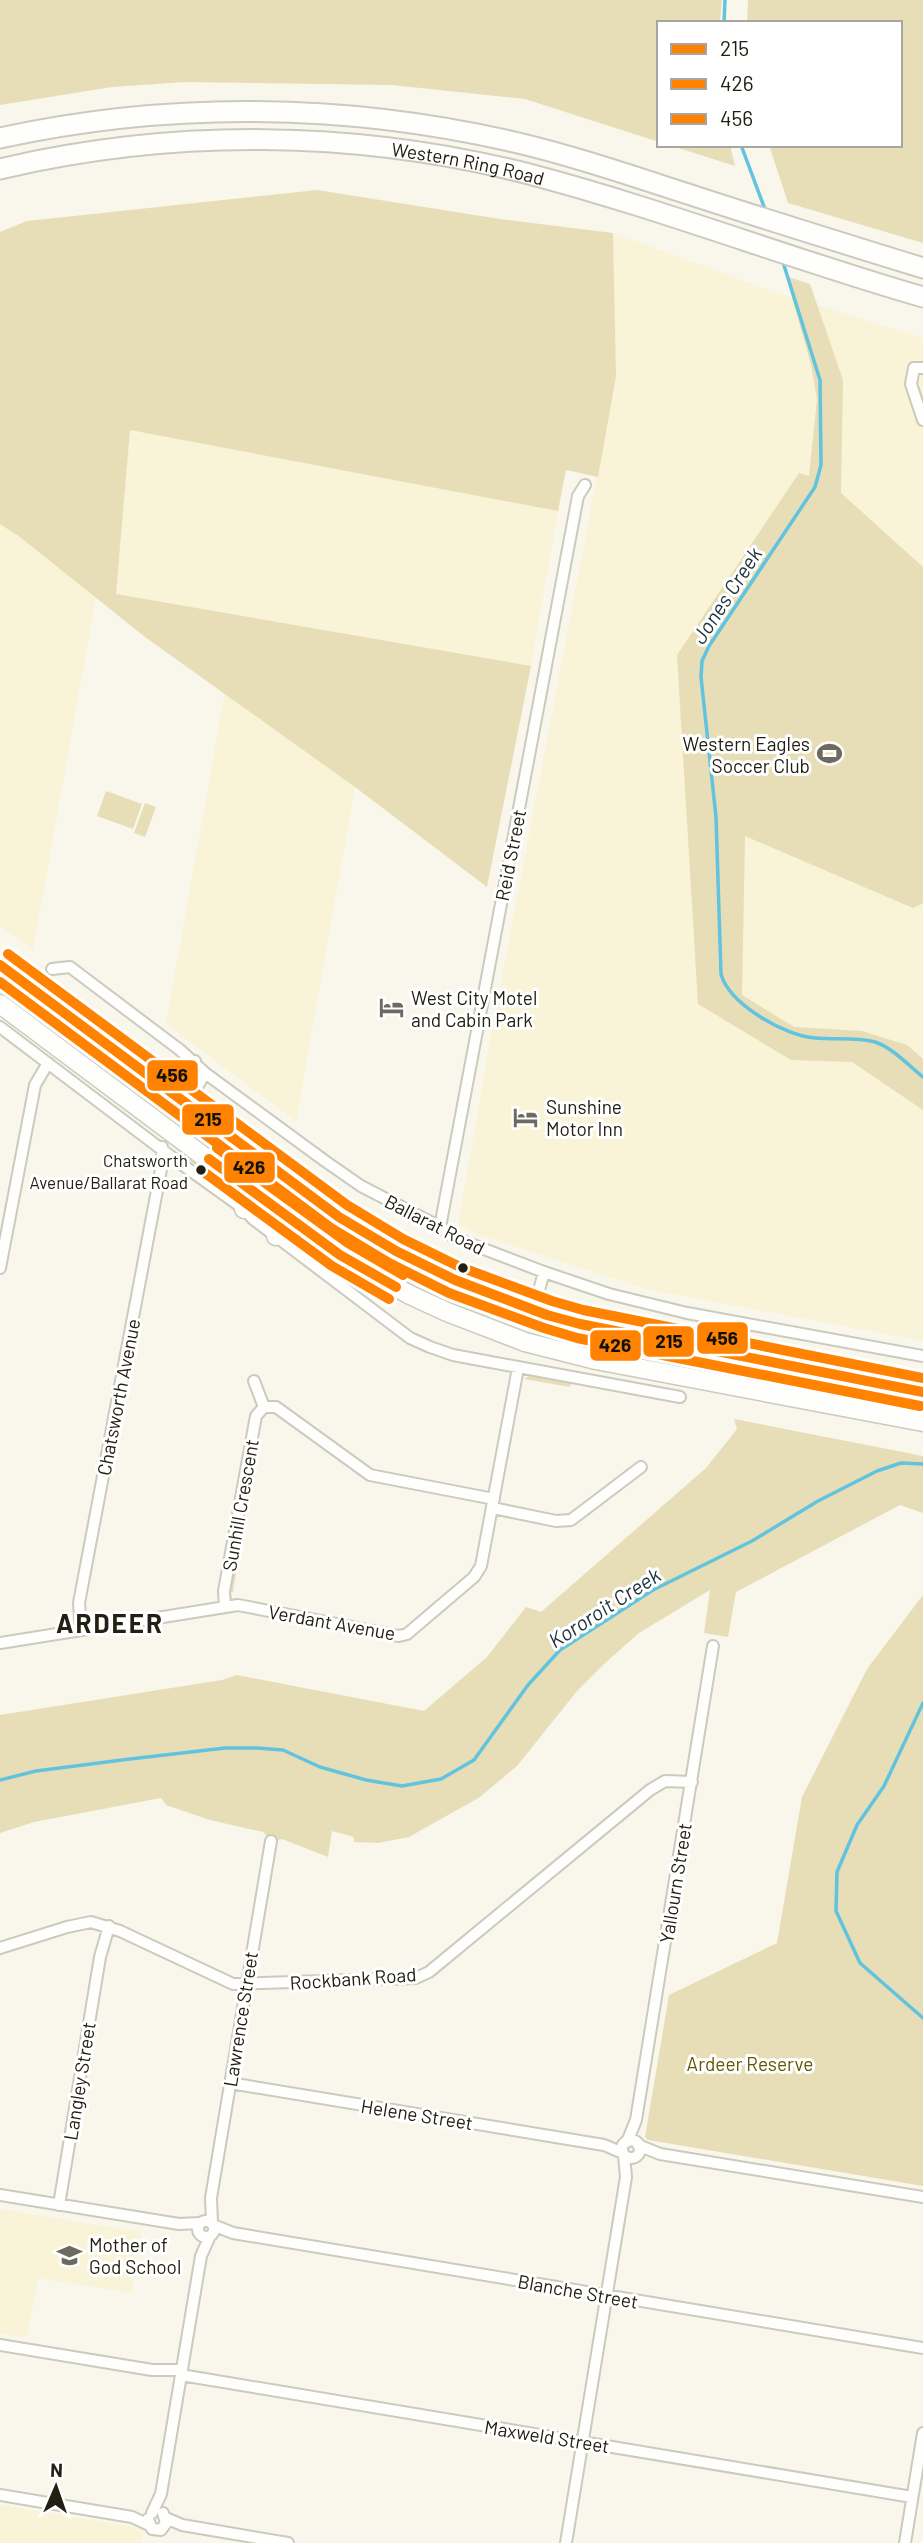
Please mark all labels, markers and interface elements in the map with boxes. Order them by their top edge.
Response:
legend [657,21,902,147]
text: 215 [720,35,749,60]
text: 426 [720,70,754,95]
text: 456 [720,105,753,130]
street label: Western Ring Road [390,137,547,189]
water label: Jones Creek [686,541,767,648]
place label: Western Eagles Soccer Club [683,732,810,777]
sports icon: Western Eagles Soccer Club [816,740,844,768]
street label: Reid Street [490,807,530,903]
place label: West City Motel and Cabin Park [411,986,537,1031]
hotel icon: West City Motel and Cabin Park [377,994,405,1022]
line badge: 456 [146,1059,199,1092]
text: 456 [156,1063,188,1086]
place label: Sunshine Motor Inn [546,1095,623,1140]
line badge: 215 [181,1103,235,1136]
hotel icon: Sunshine Motor Inn [512,1103,540,1131]
text: 215 [194,1107,222,1130]
place label: Chatsworth Avenue/Ballarat Road [29,1150,188,1192]
line badge: 426 [223,1151,276,1184]
text: 426 [233,1155,265,1178]
marker: Chatsworth Avenue/Ballarat Road [194,1163,208,1177]
street label: Ballarat Road [381,1189,489,1259]
unlabelled marker [456,1261,470,1275]
street label: Chatsworth Avenue [92,1317,144,1477]
line badge: 456 [696,1321,749,1355]
line badge: 215 [642,1325,695,1358]
text: 456 [706,1326,738,1349]
line badge: 426 [589,1329,642,1362]
text: 215 [655,1329,683,1352]
text: 426 [599,1333,631,1356]
street label: Sunhill Crescent [217,1437,263,1573]
water label: Kororoit Creek [543,1561,665,1652]
street label: Verdant Avenue [267,1600,397,1644]
district label: ARDEER [56,1607,164,1638]
street label: Yallourn Street [654,1821,696,1945]
street label: Lawrence Street [218,1950,262,2088]
street label: Rockbank Road [289,1962,417,1994]
street label: Langley Street [58,2020,100,2142]
park label: Ardeer Reserve [687,2052,813,2075]
street label: Helene Street [359,2094,475,2134]
place label: Mother of God School [89,2233,181,2278]
school or university icon: Mother of God School [55,2241,83,2269]
street label: Blanche Street [516,2269,640,2313]
street label: Maxweld Street [483,2415,611,2457]
north arrow [21,2452,91,2522]
text: N [50,2458,63,2481]

